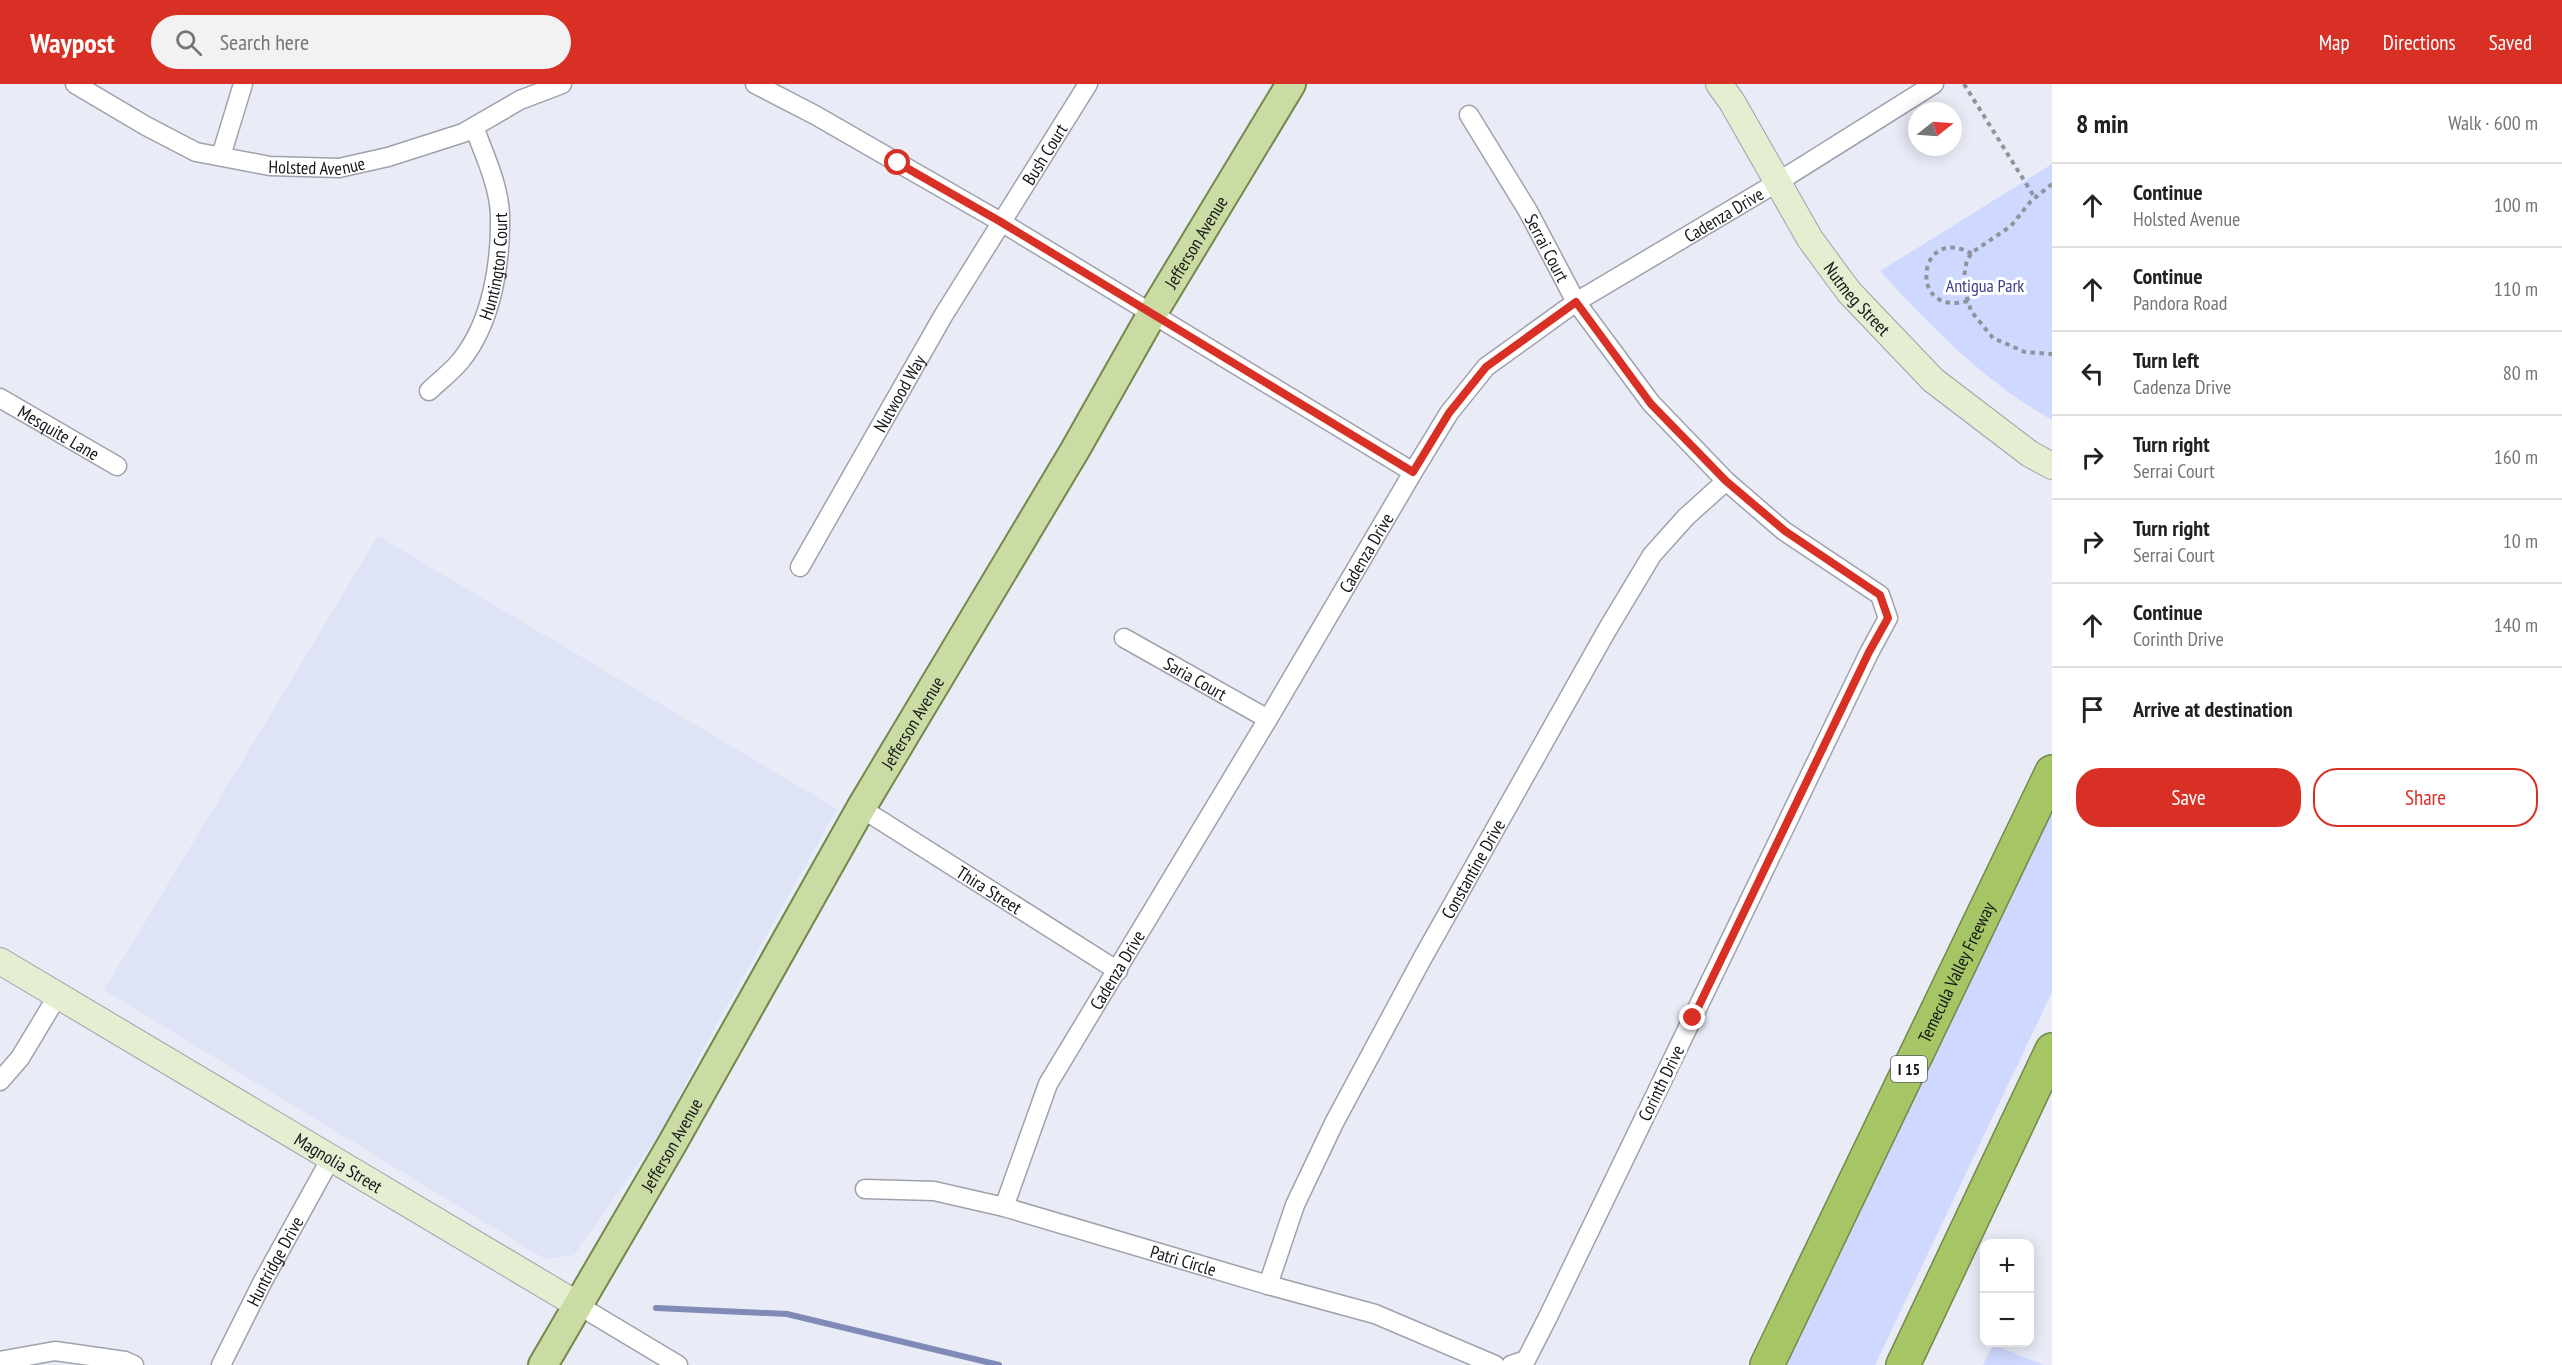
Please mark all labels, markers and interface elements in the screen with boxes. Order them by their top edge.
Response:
search box [151,15,571,69]
text: Waypost [30,24,115,61]
icon: search [172,26,205,59]
text: Search here [220,28,309,56]
text: Map [2319,29,2350,56]
text: Directions [2383,29,2456,56]
text: Saved [2489,29,2532,56]
north arrow [1908,102,1962,156]
text: 8 min [2076,107,2129,140]
text: Walk · 600 m [2448,110,2538,136]
street label: Bush Court [1017,119,1072,189]
route start [884,149,910,175]
street label: Holsted Avenue [268,151,367,180]
text: Continue [2133,178,2203,206]
street label: Cadenza Drive [1680,182,1767,247]
icon: ahead [2076,189,2109,222]
street label: Jefferson Avenue [1158,191,1232,293]
text: 100 m [2494,192,2538,218]
text: Holsted Avenue [2133,206,2240,232]
street label: Serrai Court [1520,210,1575,286]
street label: Huntington Court [473,212,512,323]
street label: Nutmeg Street [1819,257,1896,340]
text: Continue [2133,262,2203,290]
icon: ahead [2076,273,2109,306]
park label: Antigua Park [1946,274,2024,297]
text: 110 m [2494,276,2538,302]
text: Pandora Road [2133,290,2227,316]
text: Turn left [2133,346,2199,374]
street label: Nutwood Way [868,350,930,436]
icon: left [2076,357,2109,390]
text: 80 m [2503,360,2538,386]
text: Cadenza Drive [2133,374,2231,400]
street label: Mesquite Lane [14,400,104,465]
text: Turn right [2133,430,2210,458]
icon: right [2076,441,2109,474]
text: 160 m [2494,444,2538,470]
text: Serrai Court [2133,458,2215,484]
street label: Cadenza Drive [1333,508,1398,596]
text: Turn right [2133,514,2210,542]
icon: right [2076,525,2109,558]
text: 10 m [2503,528,2538,554]
text: Serrai Court [2133,542,2215,568]
text: Continue [2133,598,2203,626]
icon: ahead [2076,609,2109,642]
text: 140 m [2494,612,2538,638]
text: Corinth Drive [2133,626,2224,652]
street label: Saria Court [1160,651,1231,705]
street label: Jefferson Avenue [875,672,949,774]
icon: arrive [2076,693,2109,726]
text: Arrive at destination [2133,695,2293,723]
button: Save [2076,768,2301,827]
button: Share [2313,768,2538,827]
street label: Constantine Drive [1436,815,1510,922]
street label: Thira Street [952,860,1026,919]
street label: Temecula Valley Freeway [1912,898,2000,1046]
street label: Cadenza Drive [1084,926,1150,1014]
route end [1679,1004,1705,1030]
street label: Corinth Drive [1633,1041,1689,1125]
road number: I 15 [1891,1056,1927,1082]
street label: Jefferson Avenue [635,1094,707,1196]
street label: Magnolia Street [290,1127,387,1198]
street label: Huntridge Drive [241,1212,308,1310]
street label: Patri Circle [1148,1239,1219,1281]
map controls [1980,1239,2034,1347]
button: + [1980,1239,2034,1293]
button: − [1980,1293,2034,1347]

